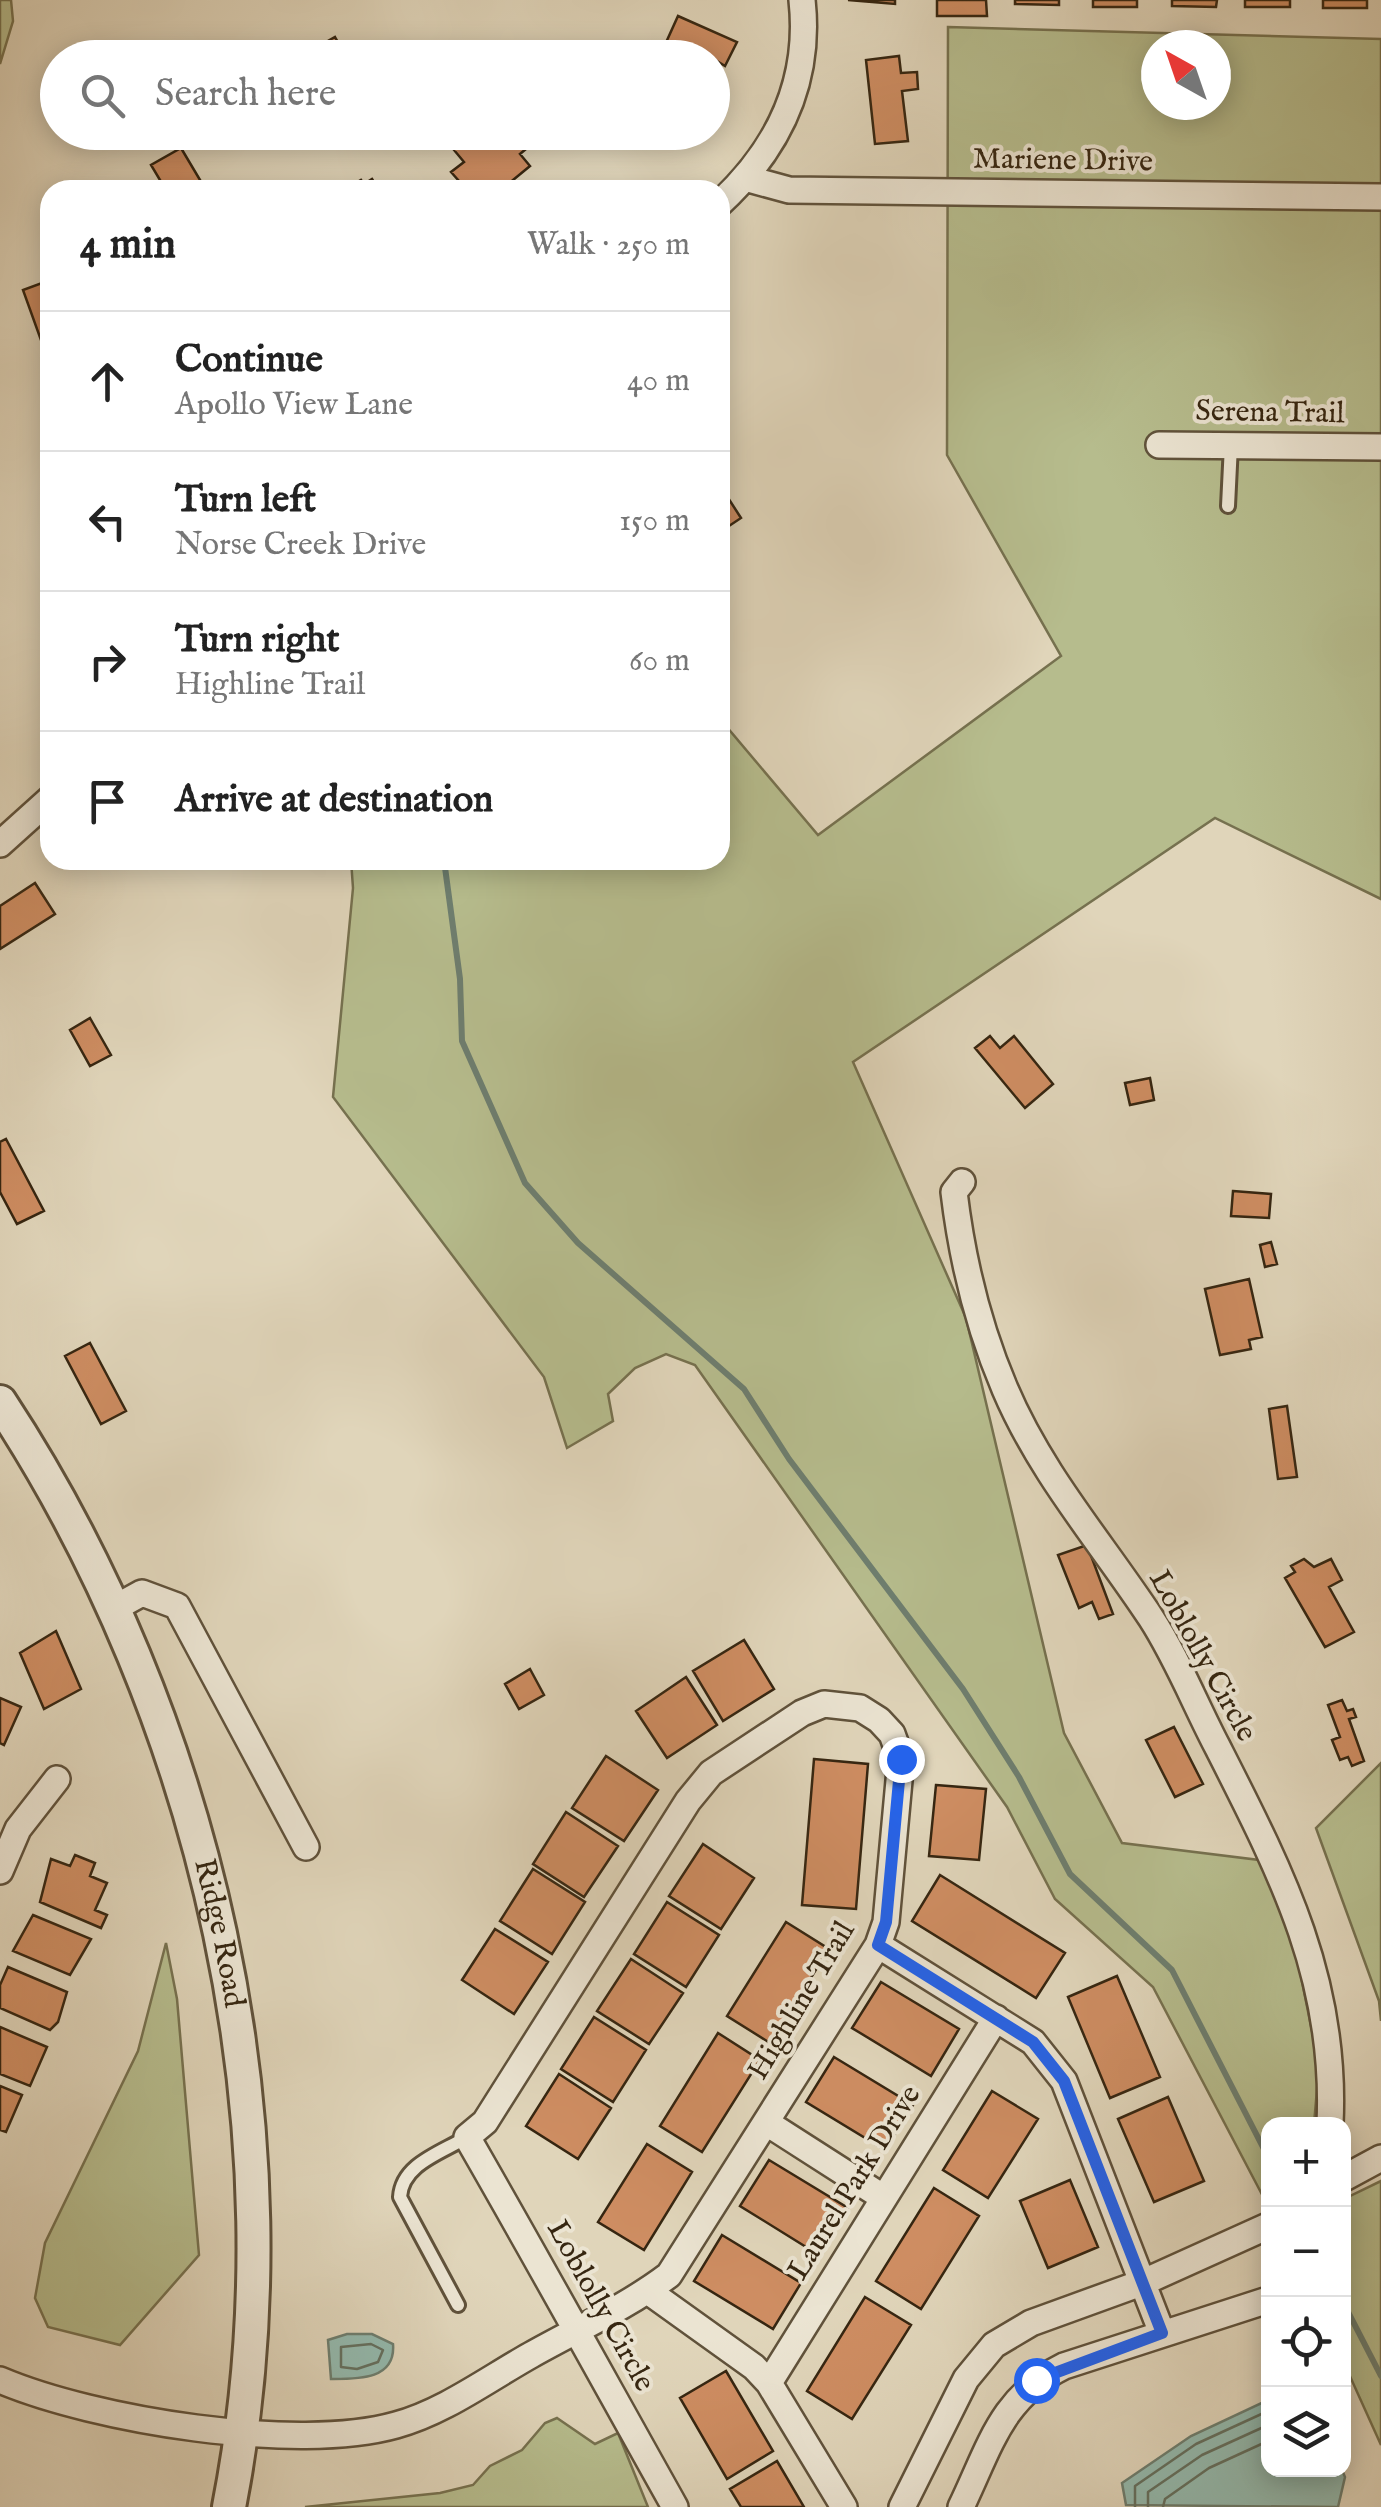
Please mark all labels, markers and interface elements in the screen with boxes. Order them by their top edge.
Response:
north arrow [1141,30,1231,120]
search box [40,40,730,150]
icon: search [75,68,130,123]
text: Search here [155,71,336,119]
street label: Mariene Drive [973,140,1153,182]
text: 4 min [80,219,176,272]
text: Walk · 250 m [527,225,690,266]
text: Continue [175,337,323,385]
icon: ahead [80,354,135,409]
text: 40 m [627,361,690,402]
text: Apollo View Lane [175,385,413,426]
street label: Serena Trail [1195,393,1346,433]
text: Turn left [175,477,316,525]
icon: left [80,494,135,549]
text: 150 m [619,501,690,542]
text: Norse Creek Drive [175,525,426,566]
text: Turn right [175,617,339,665]
icon: right [80,634,135,689]
text: 60 m [629,641,690,682]
text: Highline Trail [175,665,365,706]
icon: arrive [80,774,135,829]
text: Arrive at destination [175,777,493,825]
street label: Loblolly Circle [1139,1564,1265,1748]
route end [879,1737,925,1783]
street label: Ridge Road [184,1855,253,2011]
street label: Highline Trail [740,1914,865,2087]
street label: Laurel Park Drive [780,2078,930,2288]
map controls [1261,2117,1351,2477]
button: + [1261,2117,1351,2207]
button: − [1261,2207,1351,2297]
street label: Loblolly Circle [537,2214,663,2398]
button: locate [1261,2297,1351,2387]
route start [1014,2358,1060,2404]
button: layers [1261,2387,1351,2477]

